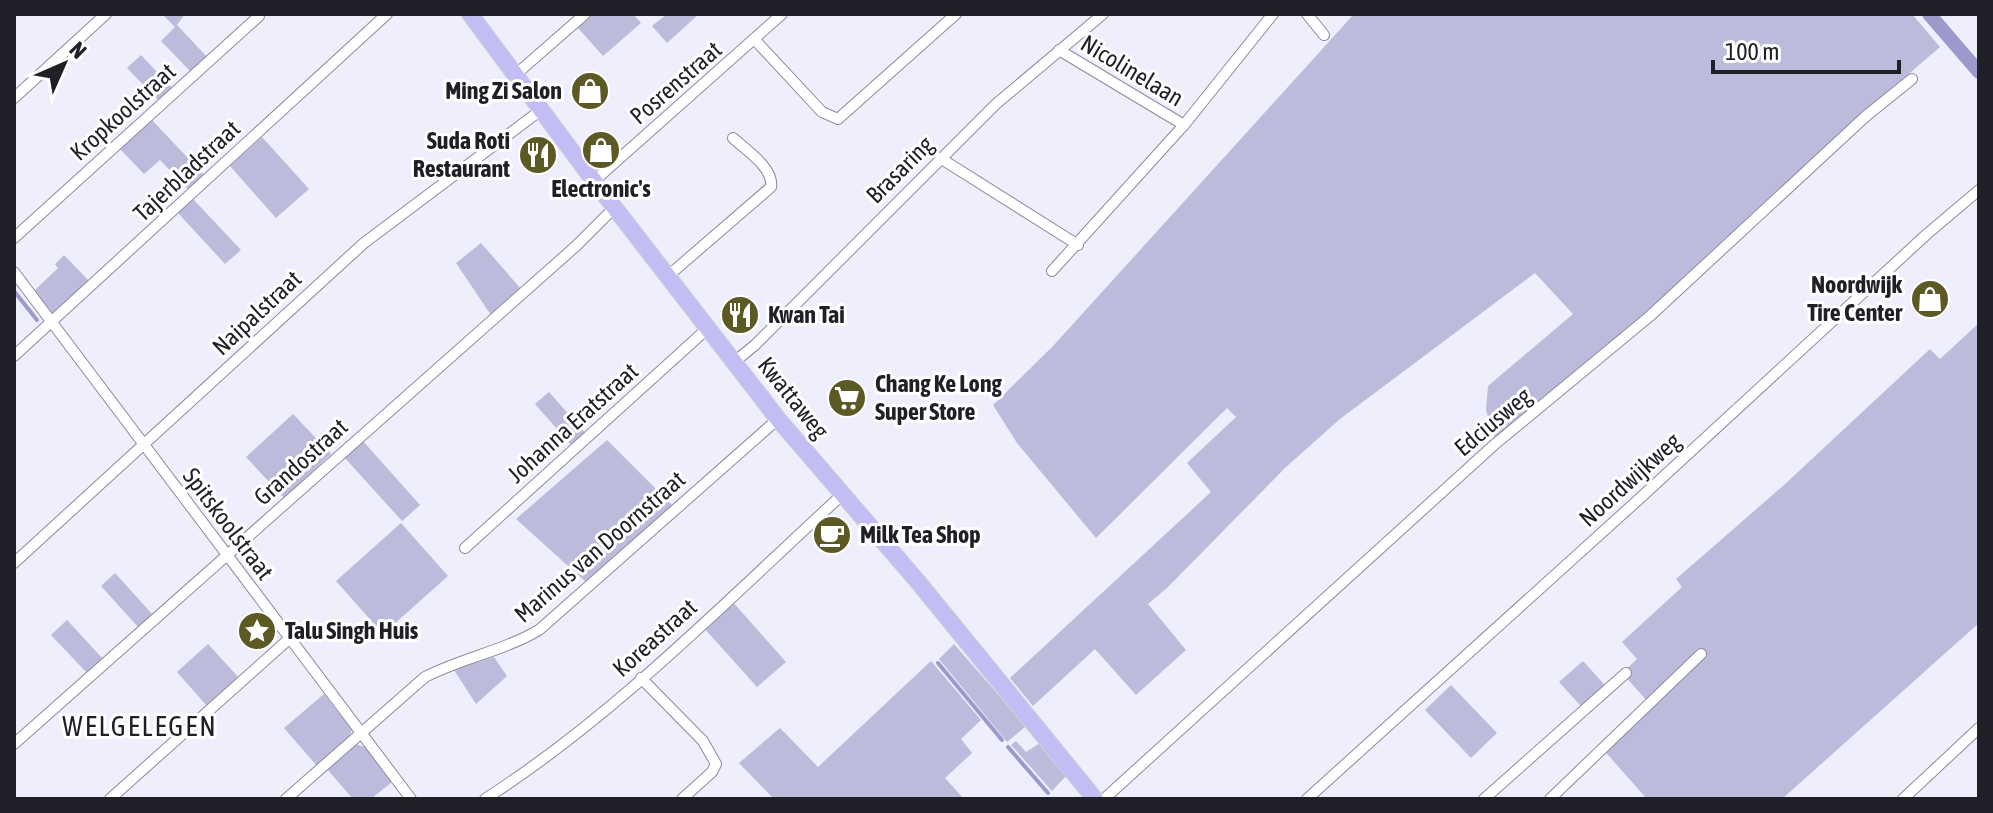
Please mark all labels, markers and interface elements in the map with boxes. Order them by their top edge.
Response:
north arrow [24,24,104,104]
scale bar [1713,24,1899,74]
street label: Nicolinelaan [1076,29,1188,112]
text: N [64,36,92,64]
street label: Posrenstraat [625,36,727,130]
text: 100 m [1725,38,1779,65]
street label: Kropkoolstraat [65,57,181,166]
shop icon: Ming Zi Salon [569,70,611,112]
place label: Ming Zi Salon [445,77,562,104]
street label: Tajerbladstraat [128,115,245,227]
place label: Suda Roti Restaurant [413,127,510,182]
shop icon: Electronic's [580,129,622,171]
street label: Brasaring [861,130,939,209]
restaurant icon: Suda Roti Restaurant [517,134,559,176]
place label: Electronic's [551,175,651,202]
street label: Naipalstraat [207,265,307,360]
place label: Noordwijk Tire Center [1807,271,1903,326]
shop icon: Noordwijk Tire Center [1909,278,1951,320]
restaurant icon: Kwan Tai [719,294,761,336]
place label: Kwan Tai [768,301,845,328]
street label: Kwattaweg [753,352,835,444]
street label: Johanna Eratstraat [502,357,643,488]
place label: Chang Ke Long Super Store [875,370,1003,425]
supermarket icon: Chang Ke Long Super Store [826,377,868,419]
street label: Edciusweg [1449,381,1537,461]
street label: Grandostraat [249,413,353,510]
street label: Noordwijkweg [1574,427,1686,532]
street label: Spitskoolstraat [178,463,279,585]
street label: Marinus van Doornstraat [509,465,690,628]
cafe icon: Milk Tea Shop [811,514,853,556]
place label: Milk Tea Shop [860,521,981,548]
street label: Koreastraat [607,593,702,682]
place icon: Talu Singh Huis [236,610,278,652]
place label: Talu Singh Huis [285,617,419,644]
district label: WELGELEGEN [62,710,218,742]

